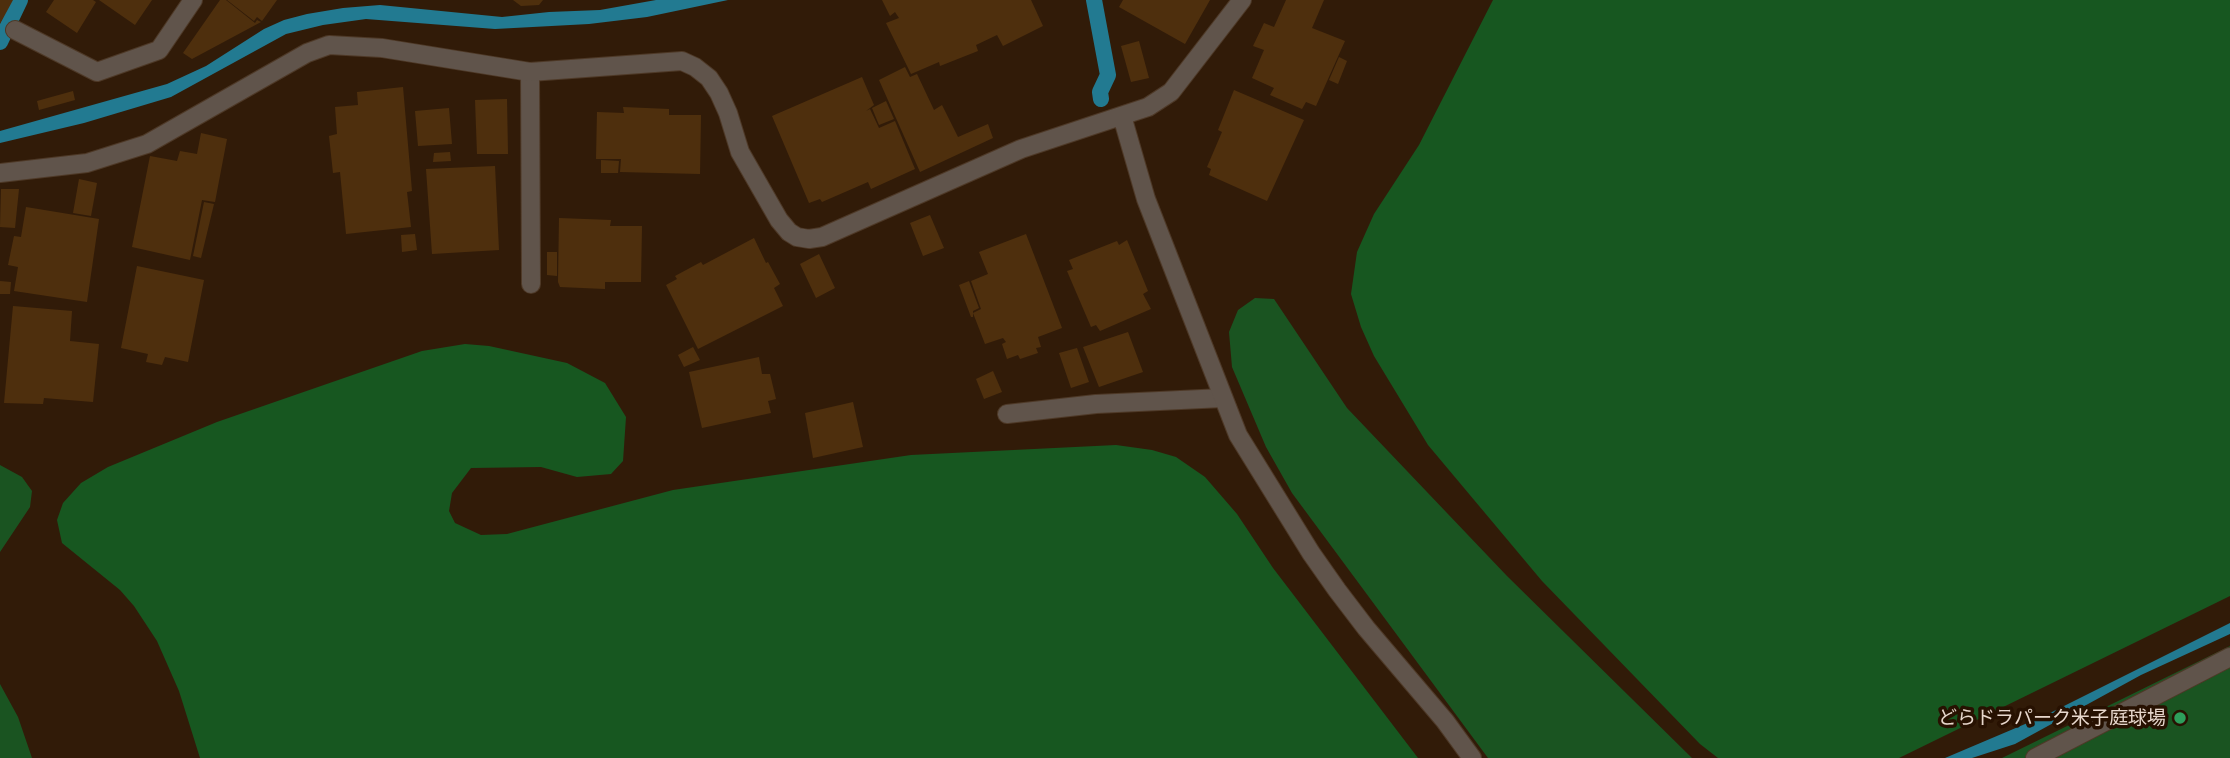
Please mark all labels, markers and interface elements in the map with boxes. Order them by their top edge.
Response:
place label: どらドラパーク米子庭球場 [1938,707,2166,729]
marker: どらドラパーク米子庭球場 [2172,710,2188,726]

